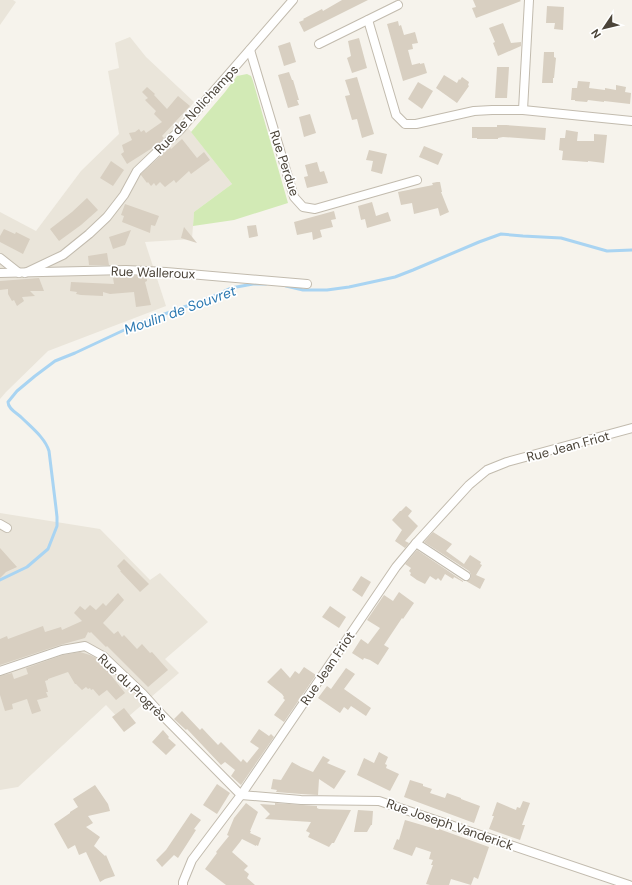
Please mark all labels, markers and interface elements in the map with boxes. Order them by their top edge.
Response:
north arrow [584,8,624,48]
text: N [588,26,604,41]
street label: Rue de Nolichamps [151,61,242,158]
street label: Rue Perdue [266,128,303,198]
street label: Rue Walleroux [111,263,196,282]
water label: Moulin de Souvret [122,281,239,339]
street label: Rue Jean Friot [525,427,612,466]
street label: Rue Jean Friot [297,628,358,708]
street label: Rue du Progrès [94,650,171,725]
street label: Rue Joseph Vanderick [384,795,516,854]

